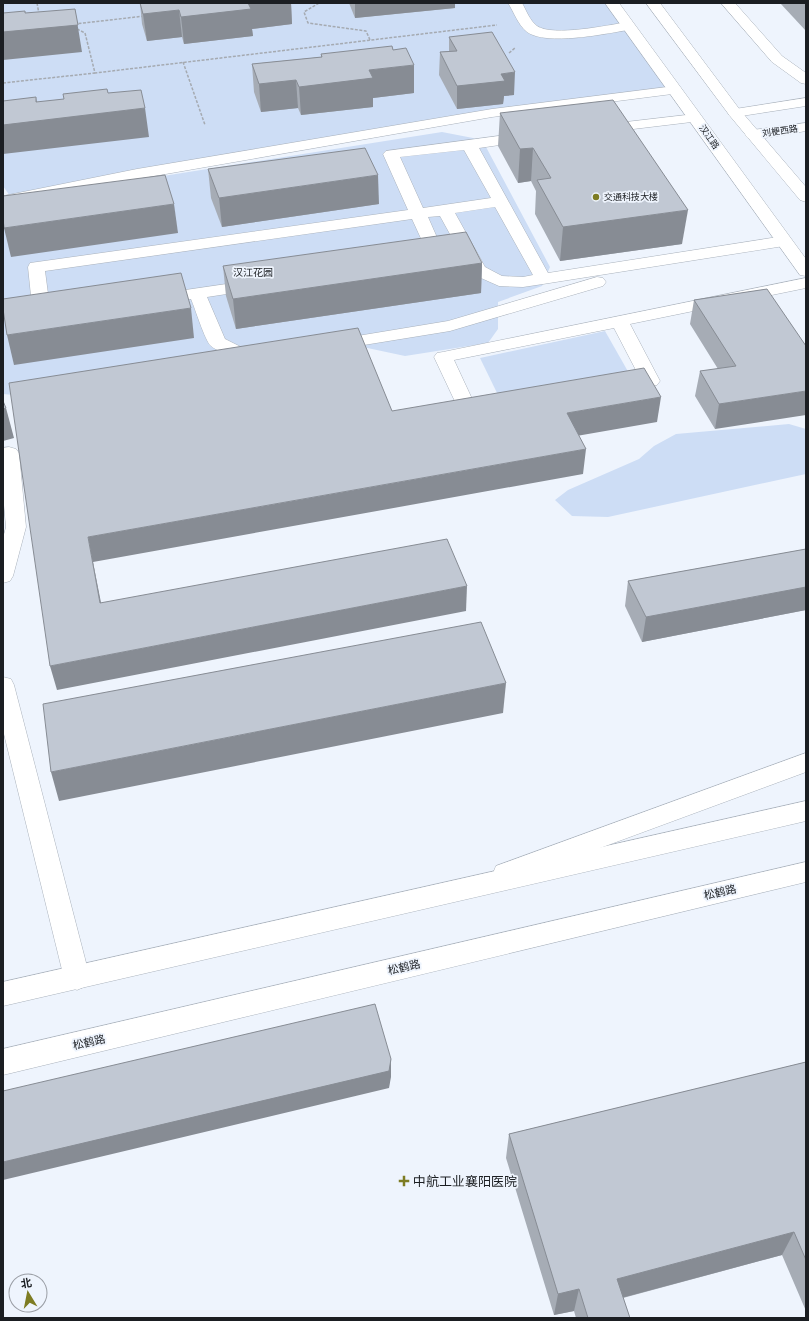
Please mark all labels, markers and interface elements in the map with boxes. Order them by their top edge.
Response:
street label: 汉江路 [697,123,722,151]
street label: 刘梗西路 [761,123,799,138]
place label: 交通科技大楼 [604,191,658,202]
marker: 交通科技大楼 [591,192,601,202]
district label: 汉江花园 [233,266,273,279]
street label: 松鹤路 [702,881,738,903]
street label: 松鹤路 [386,956,422,978]
street label: 松鹤路 [71,1031,107,1053]
place label: 中航工业襄阳医院 [413,1173,517,1190]
marker: 中航工业襄阳医院 [398,1175,410,1187]
north arrow [8,1273,48,1313]
text: 北 [20,1275,33,1291]

